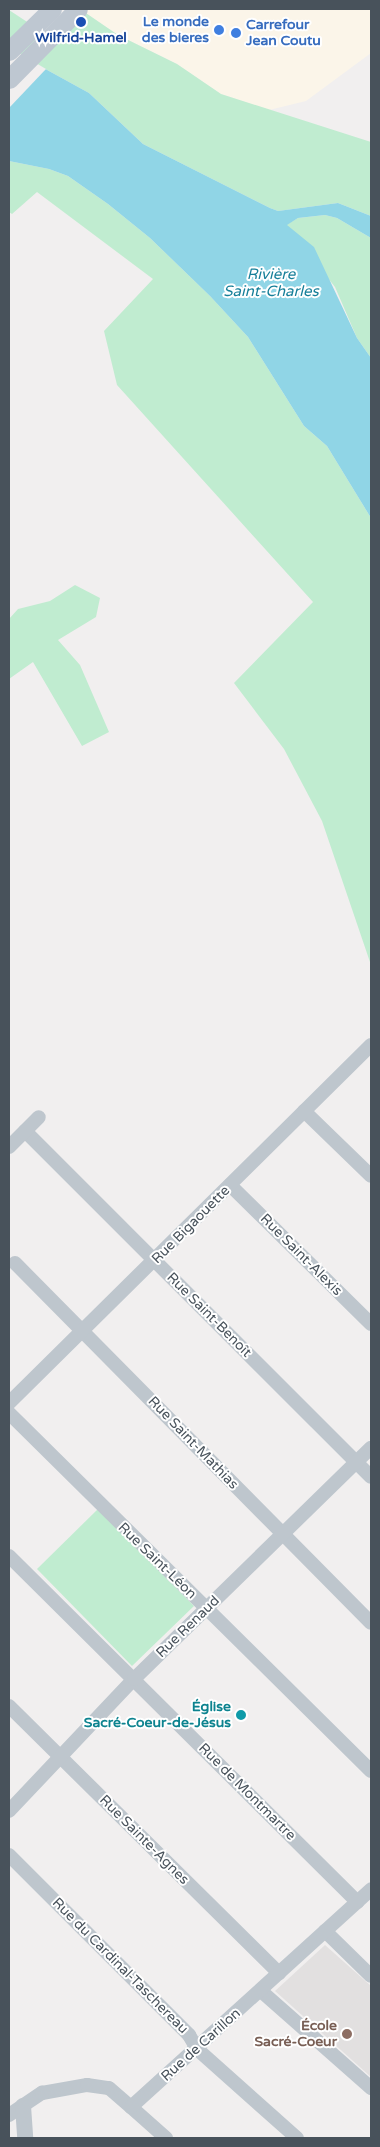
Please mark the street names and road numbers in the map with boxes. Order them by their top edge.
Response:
street label: Rue Bigaouette [149,1183,233,1267]
street label: Rue Saint-Alexis [257,1211,345,1299]
street label: Rue Saint-Benoît [163,1269,255,1361]
street label: Rue Saint-Mathias [144,1393,242,1493]
street label: Rue Saint-Léon [114,1519,200,1603]
street label: Rue Renaud [153,1593,223,1661]
street label: Rue de Montmartre [195,1740,299,1844]
street label: Rue Sainte-Agnes [96,1792,192,1888]
street label: Rue du Cardinal-Taschereau [49,1895,191,2037]
street label: Rue de Carillon [158,2005,244,2085]

